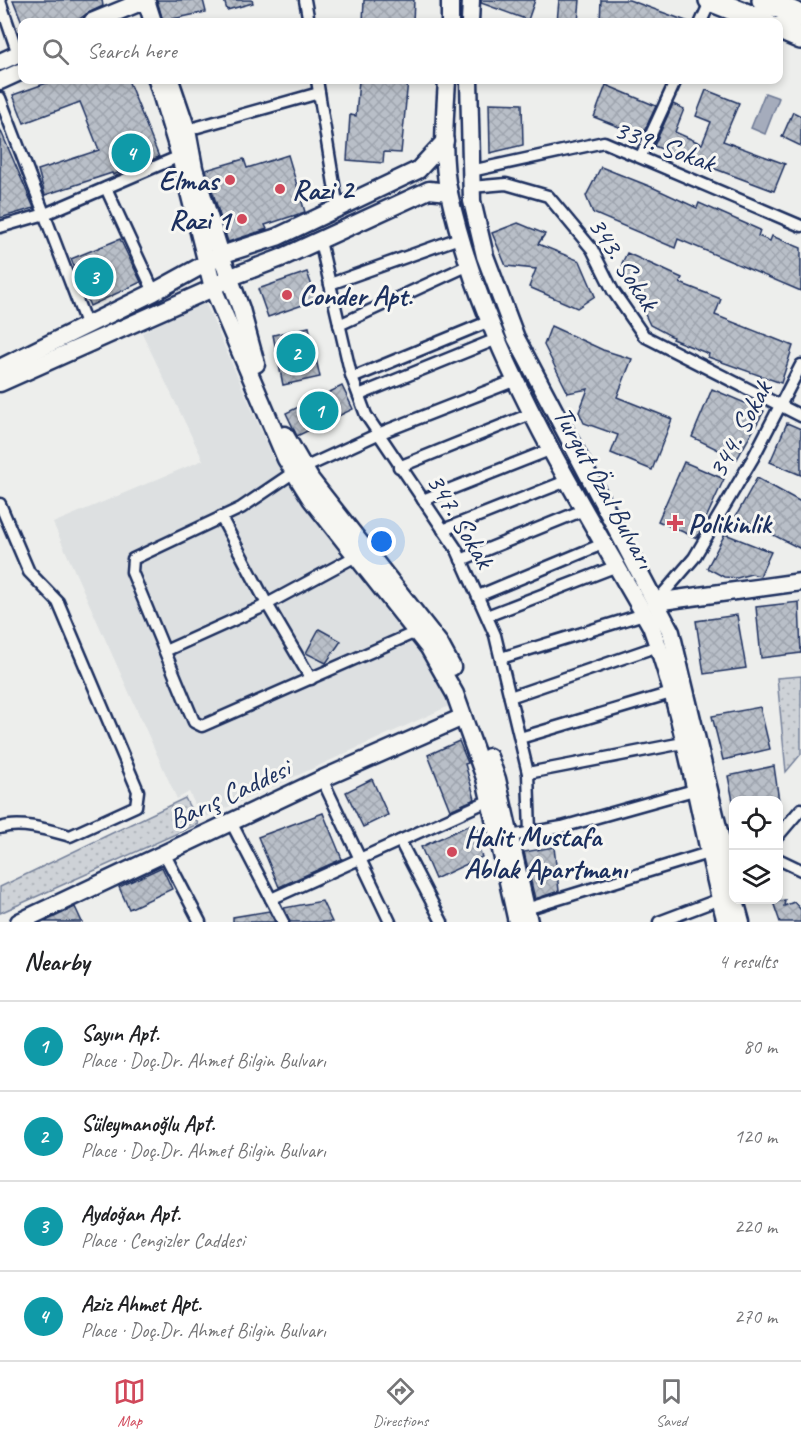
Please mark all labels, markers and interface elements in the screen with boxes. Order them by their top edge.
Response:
search box [18,18,783,84]
icon: search [39,35,72,68]
text: Search here [87,37,177,65]
street label: 339. Sokak [610,111,722,180]
pin: 4 [112,130,150,176]
place label: Elmas [159,163,221,198]
place label: Razi 2 [292,172,356,207]
marker: Elmas [223,173,237,187]
marker: Razi 2 [273,182,287,196]
place label: Razi 1 [169,202,233,237]
street label: 343. Sokak [580,210,668,318]
marker: Razi 1 [235,212,249,226]
pin: 3 [74,254,113,300]
place label: Conder Apt. [299,278,413,313]
marker: Conder Apt. [280,288,294,302]
pin: 2 [276,330,316,376]
street label: 344. Sokak [699,373,780,484]
pin: 1 [300,388,338,434]
street label: Turgut Özal Bulvarı [546,400,664,576]
street label: 347. Sokak [419,466,504,576]
place label: Polikinlik [688,506,773,541]
marker: Polikinlik [666,514,684,532]
your location [367,527,396,556]
street label: Barış Caddesi [163,749,299,837]
map controls [729,796,783,904]
button: locate [729,796,783,850]
place label: Halit Mustafa Ablak Apartmanı [464,819,629,886]
marker: Halit Mustafa Ablak Apartmanı [445,845,459,859]
button: layers [729,850,783,904]
text: Nearby [24,945,89,978]
text: 4 results [718,949,777,974]
text: Sayın Apt. [81,1020,159,1048]
text: 1 [39,1034,48,1059]
text: 80 m [743,1034,777,1059]
text: Place · Doç.Dr. Ahmet Bilgin Bulvarı [81,1048,326,1073]
text: Süleymanoğlu Apt. [81,1110,215,1138]
text: 2 [39,1124,48,1149]
text: 120 m [734,1124,777,1149]
text: Place · Doç.Dr. Ahmet Bilgin Bulvarı [81,1138,326,1163]
text: Aydoğan Apt. [81,1200,181,1228]
text: 3 [39,1214,48,1239]
text: 220 m [734,1214,777,1239]
text: Place · Cengizler Caddesi [81,1228,245,1253]
text: Aziz Ahmet Apt. [81,1290,202,1318]
text: 4 [39,1304,48,1329]
text: 270 m [734,1304,777,1329]
text: Place · Doç.Dr. Ahmet Bilgin Bulvarı [81,1318,326,1343]
tab: Map [113,1375,146,1431]
tab: Directions [373,1375,428,1431]
tab: Saved [655,1375,688,1431]

